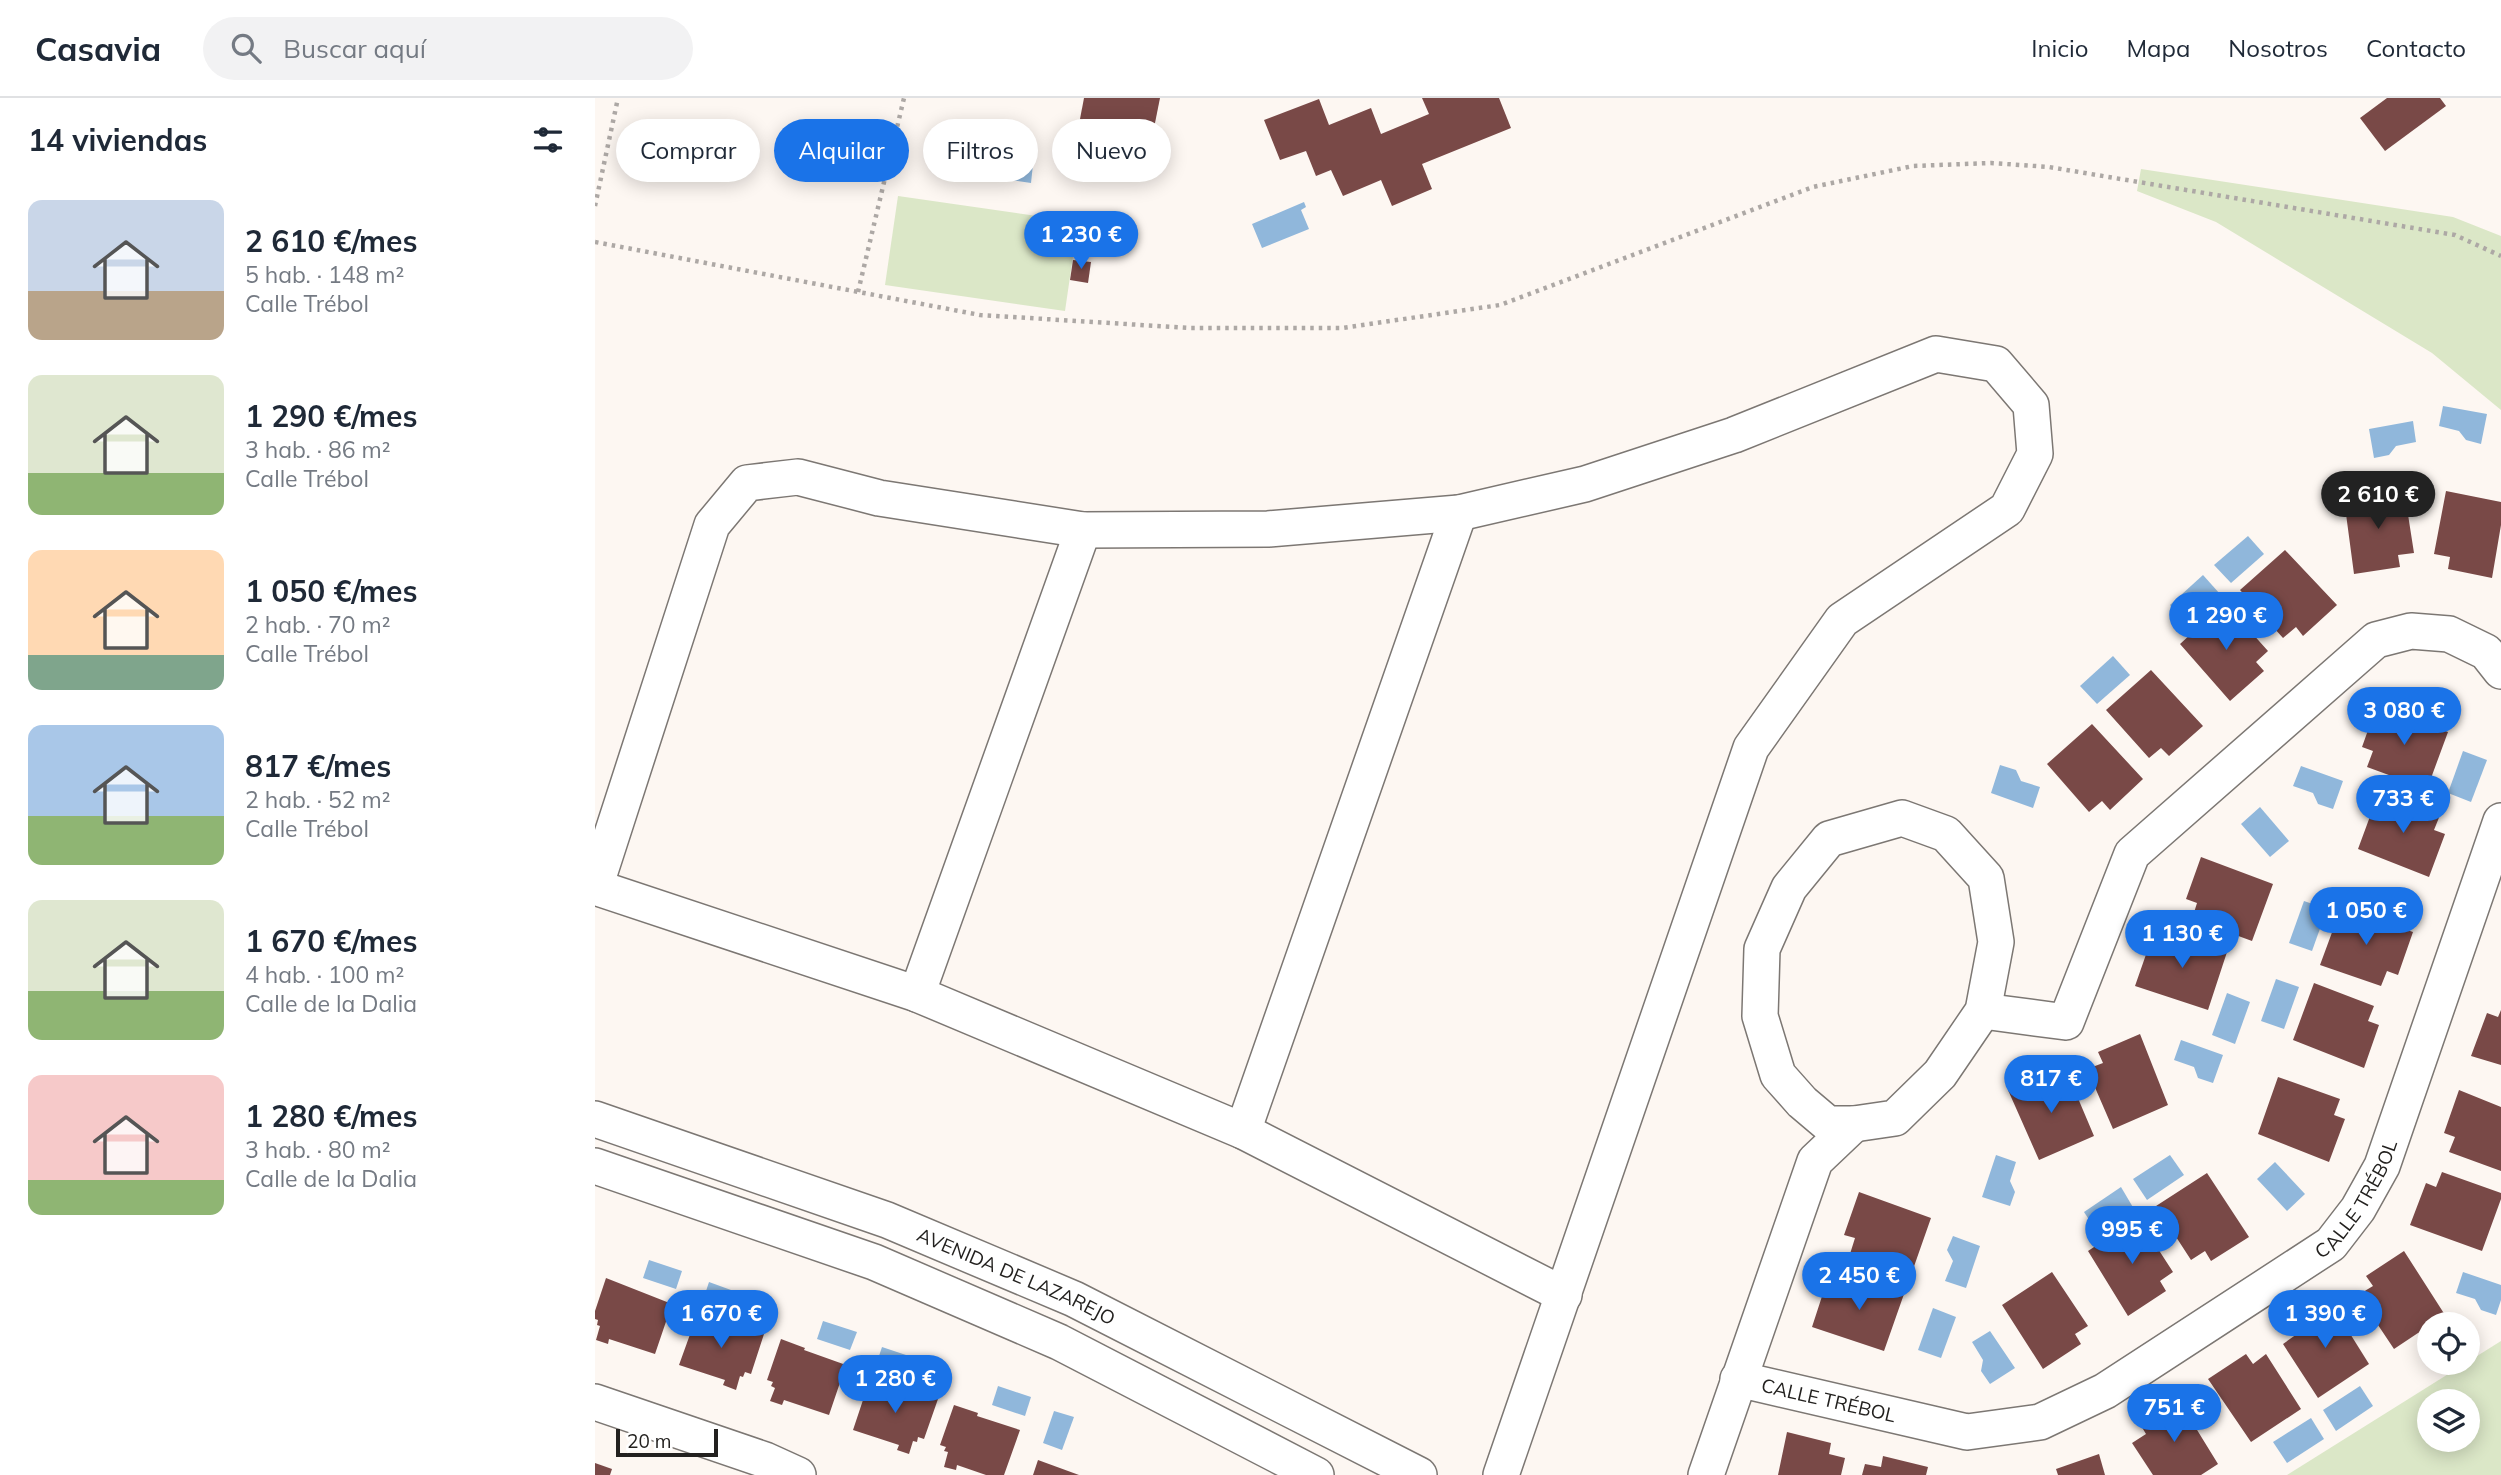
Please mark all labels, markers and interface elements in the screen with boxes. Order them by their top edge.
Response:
search box [203,17,693,80]
text: Casavia [35,28,161,69]
icon: search [227,29,265,67]
text: Buscar aquí [283,32,426,65]
text: Inicio [2031,33,2088,63]
text: Mapa [2126,33,2190,63]
text: Nosotros [2228,33,2328,63]
text: Contacto [2366,33,2466,63]
chip: Comprar [616,119,760,182]
chip: Alquilar [774,119,909,182]
chip: Filtros [923,119,1038,182]
chip: Nuevo [1052,119,1171,182]
text: 14 viviendas [28,121,207,159]
icon: filters [529,121,567,159]
pin: 1 230 € [1016,212,1146,271]
text: 1 230 € [1040,219,1122,248]
text: 2 610 €/mes [245,222,418,260]
icon: home [84,228,168,312]
text: 5 hab. · 148 m² [245,260,404,289]
text: Calle Trébol [245,289,369,318]
text: 1 290 €/mes [245,397,418,435]
icon: home [84,403,168,487]
text: 3 hab. · 86 m² [245,435,390,464]
text: Calle Trébol [245,464,369,493]
pin: 2 610 € [2313,472,2443,531]
text: 2 610 € [2337,479,2419,508]
text: 1 050 €/mes [245,572,418,610]
icon: home [84,578,168,662]
pin: 1 290 € [2161,592,2291,652]
text: 1 290 € [2185,600,2267,629]
text: 2 hab. · 70 m² [245,610,390,639]
text: Calle Trébol [245,639,369,668]
pin: 3 080 € [2339,688,2469,747]
text: 3 080 € [2363,695,2445,724]
text: 817 €/mes [245,747,391,785]
icon: home [84,753,168,837]
pin: 733 € [2354,776,2452,835]
text: 733 € [2372,783,2434,812]
text: 2 hab. · 52 m² [245,785,390,814]
text: Calle Trébol [245,814,369,843]
pin: 1 050 € [2301,888,2431,947]
text: 1 050 € [2325,895,2407,924]
pin: 1 130 € [2117,910,2247,970]
text: 1 130 € [2141,918,2223,947]
text: 1 670 €/mes [245,922,418,960]
icon: home [84,928,168,1012]
text: 4 hab. · 100 m² [245,960,404,989]
text: Calle de la Dalia [245,989,417,1018]
pin: 817 € [2002,1056,2100,1115]
text: 817 € [2020,1063,2082,1092]
text: 1 280 €/mes [245,1097,418,1135]
icon: home [84,1103,168,1187]
text: 3 hab. · 80 m² [245,1135,390,1164]
street label: CALLE TRÉBOL [2310,1136,2402,1263]
text: Calle de la Dalia [245,1164,417,1193]
pin: 995 € [2083,1206,2181,1266]
text: 995 € [2101,1214,2163,1243]
street label: AVENIDA DE LAZAREJO [914,1222,1120,1330]
pin: 2 450 € [1794,1252,1924,1312]
text: 2 450 € [1818,1260,1900,1289]
pin: 1 670 € [656,1290,786,1350]
pin: 1 390 € [2260,1290,2390,1350]
text: 1 670 € [680,1298,762,1327]
text: 1 390 € [2284,1298,2366,1327]
map controls [2417,1312,2480,1452]
button: locate [2417,1312,2480,1375]
pin: 1 280 € [830,1356,960,1415]
text: 1 280 € [854,1363,936,1392]
street label: CALLE TRÉBOL [1759,1373,1899,1427]
pin: 751 € [2125,1384,2223,1444]
button: layers [2417,1389,2480,1452]
text: 751 € [2143,1392,2205,1421]
scale bar [616,1426,717,1458]
text: 20 m [627,1429,671,1453]

